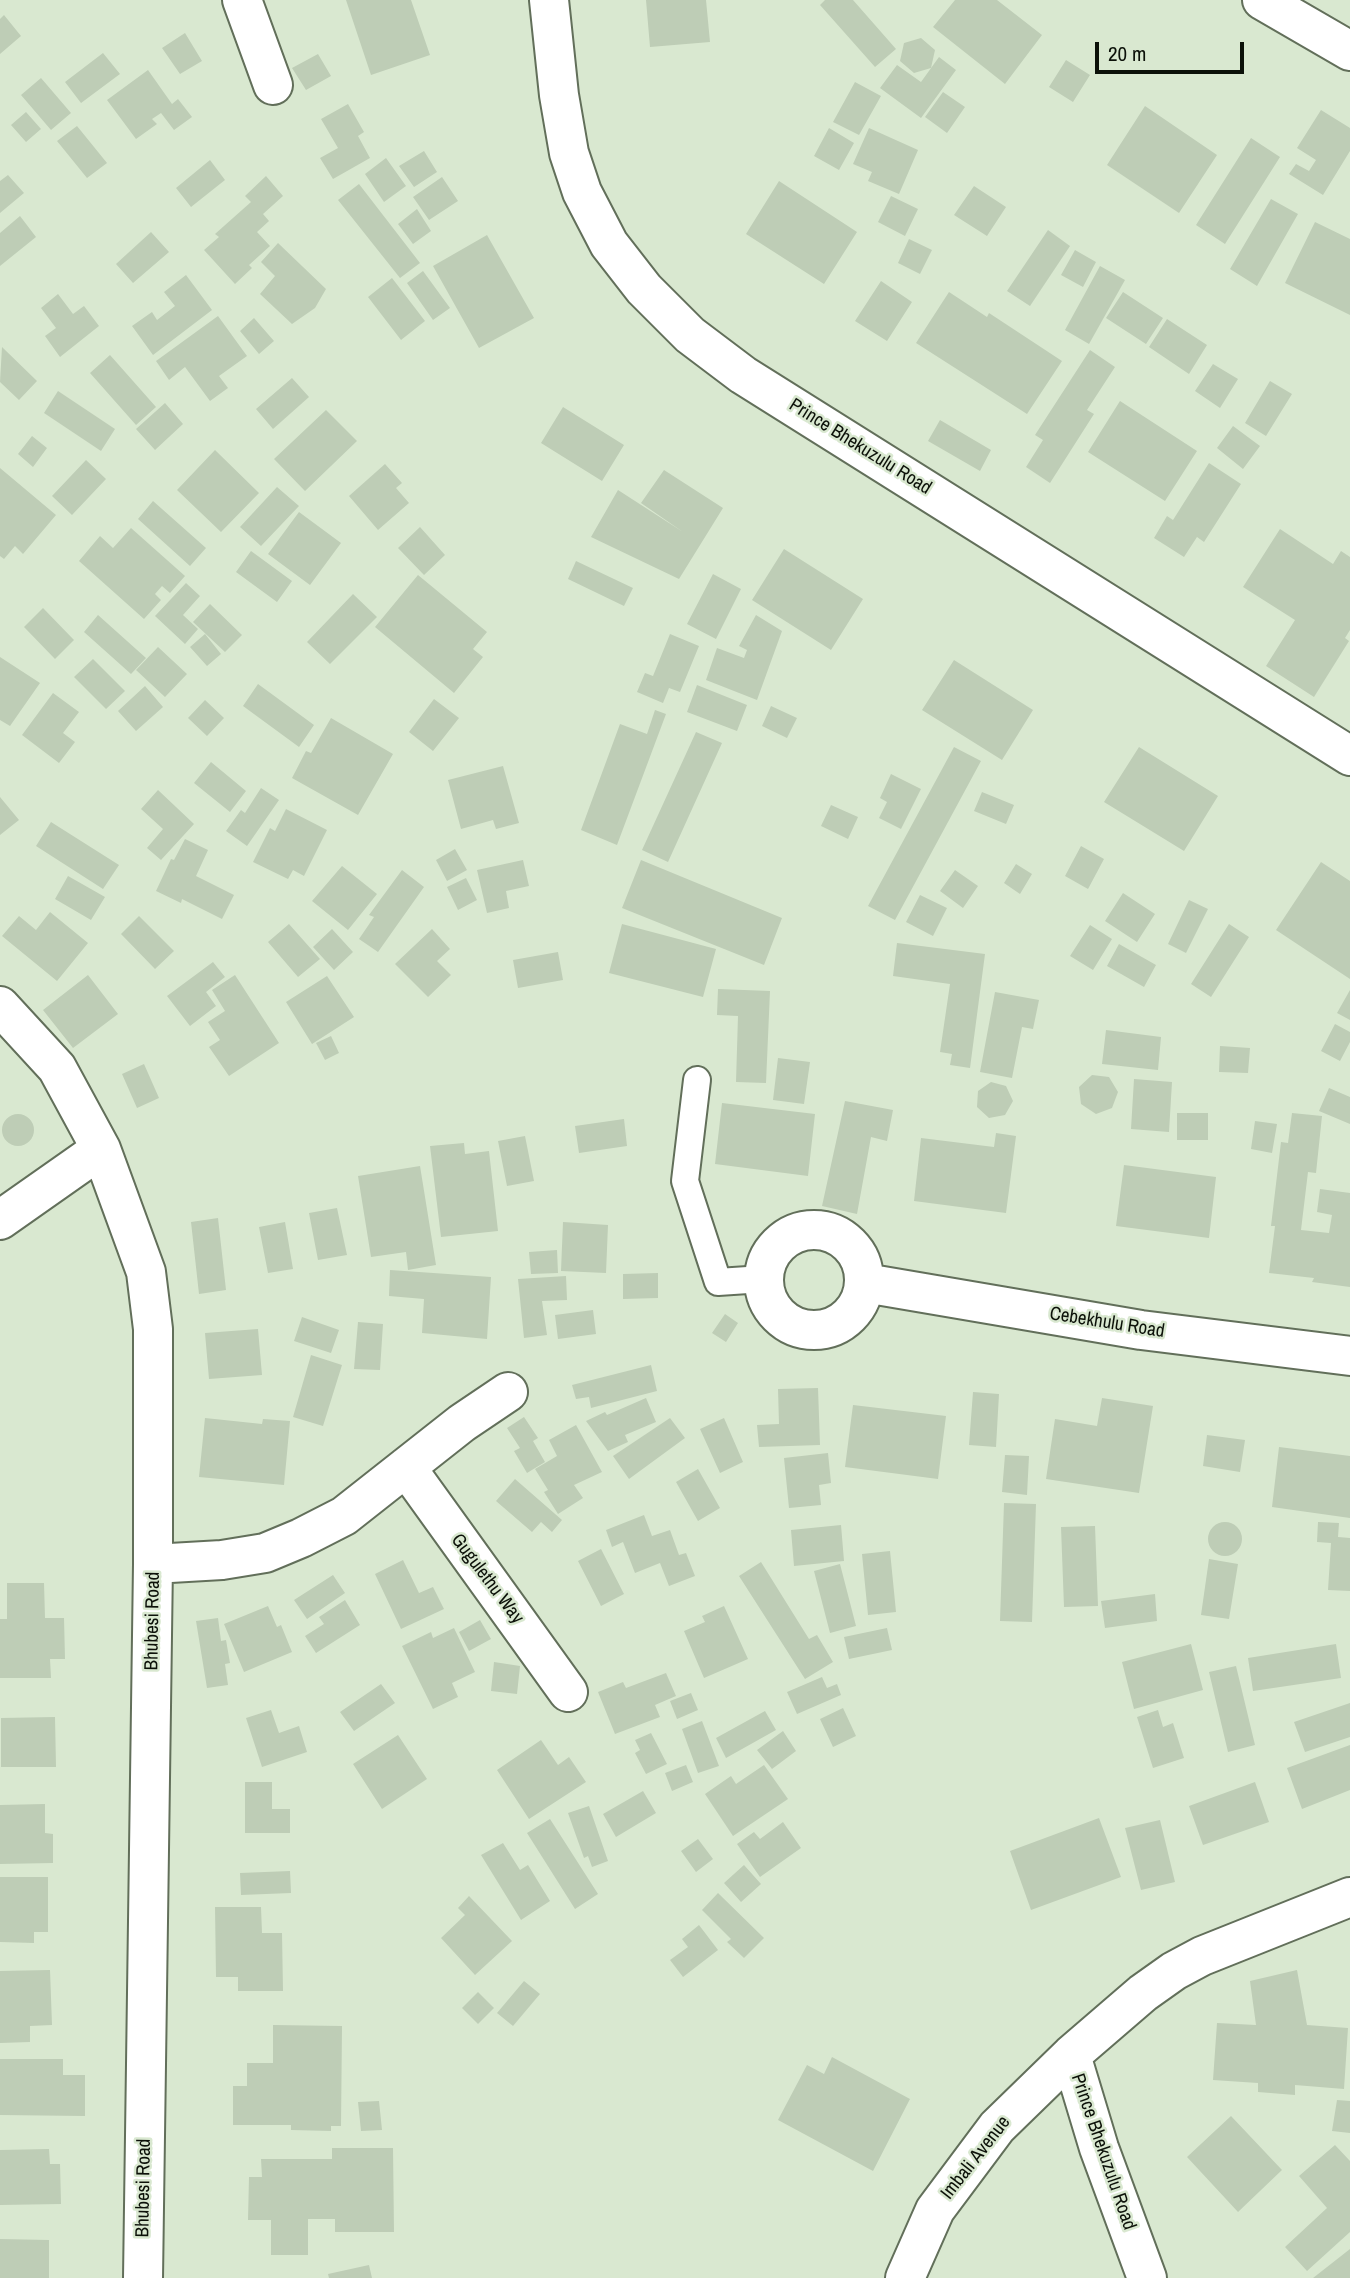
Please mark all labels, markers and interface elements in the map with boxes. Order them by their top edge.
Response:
scale bar [1098,28,1247,72]
text: 20 m [1108,39,1146,68]
street label: Prince Bhekuzulu Road [785,394,935,500]
street label: Cebekhulu Road [1048,1303,1166,1343]
street label: Gugulethu Way [446,1529,528,1629]
street label: Bhubesi Road [141,1571,165,1671]
street label: Prince Bhekuzulu Road [1066,2071,1140,2233]
street label: Imbali Avenue [936,2112,1016,2204]
street label: Bhubesi Road [132,2138,156,2238]

